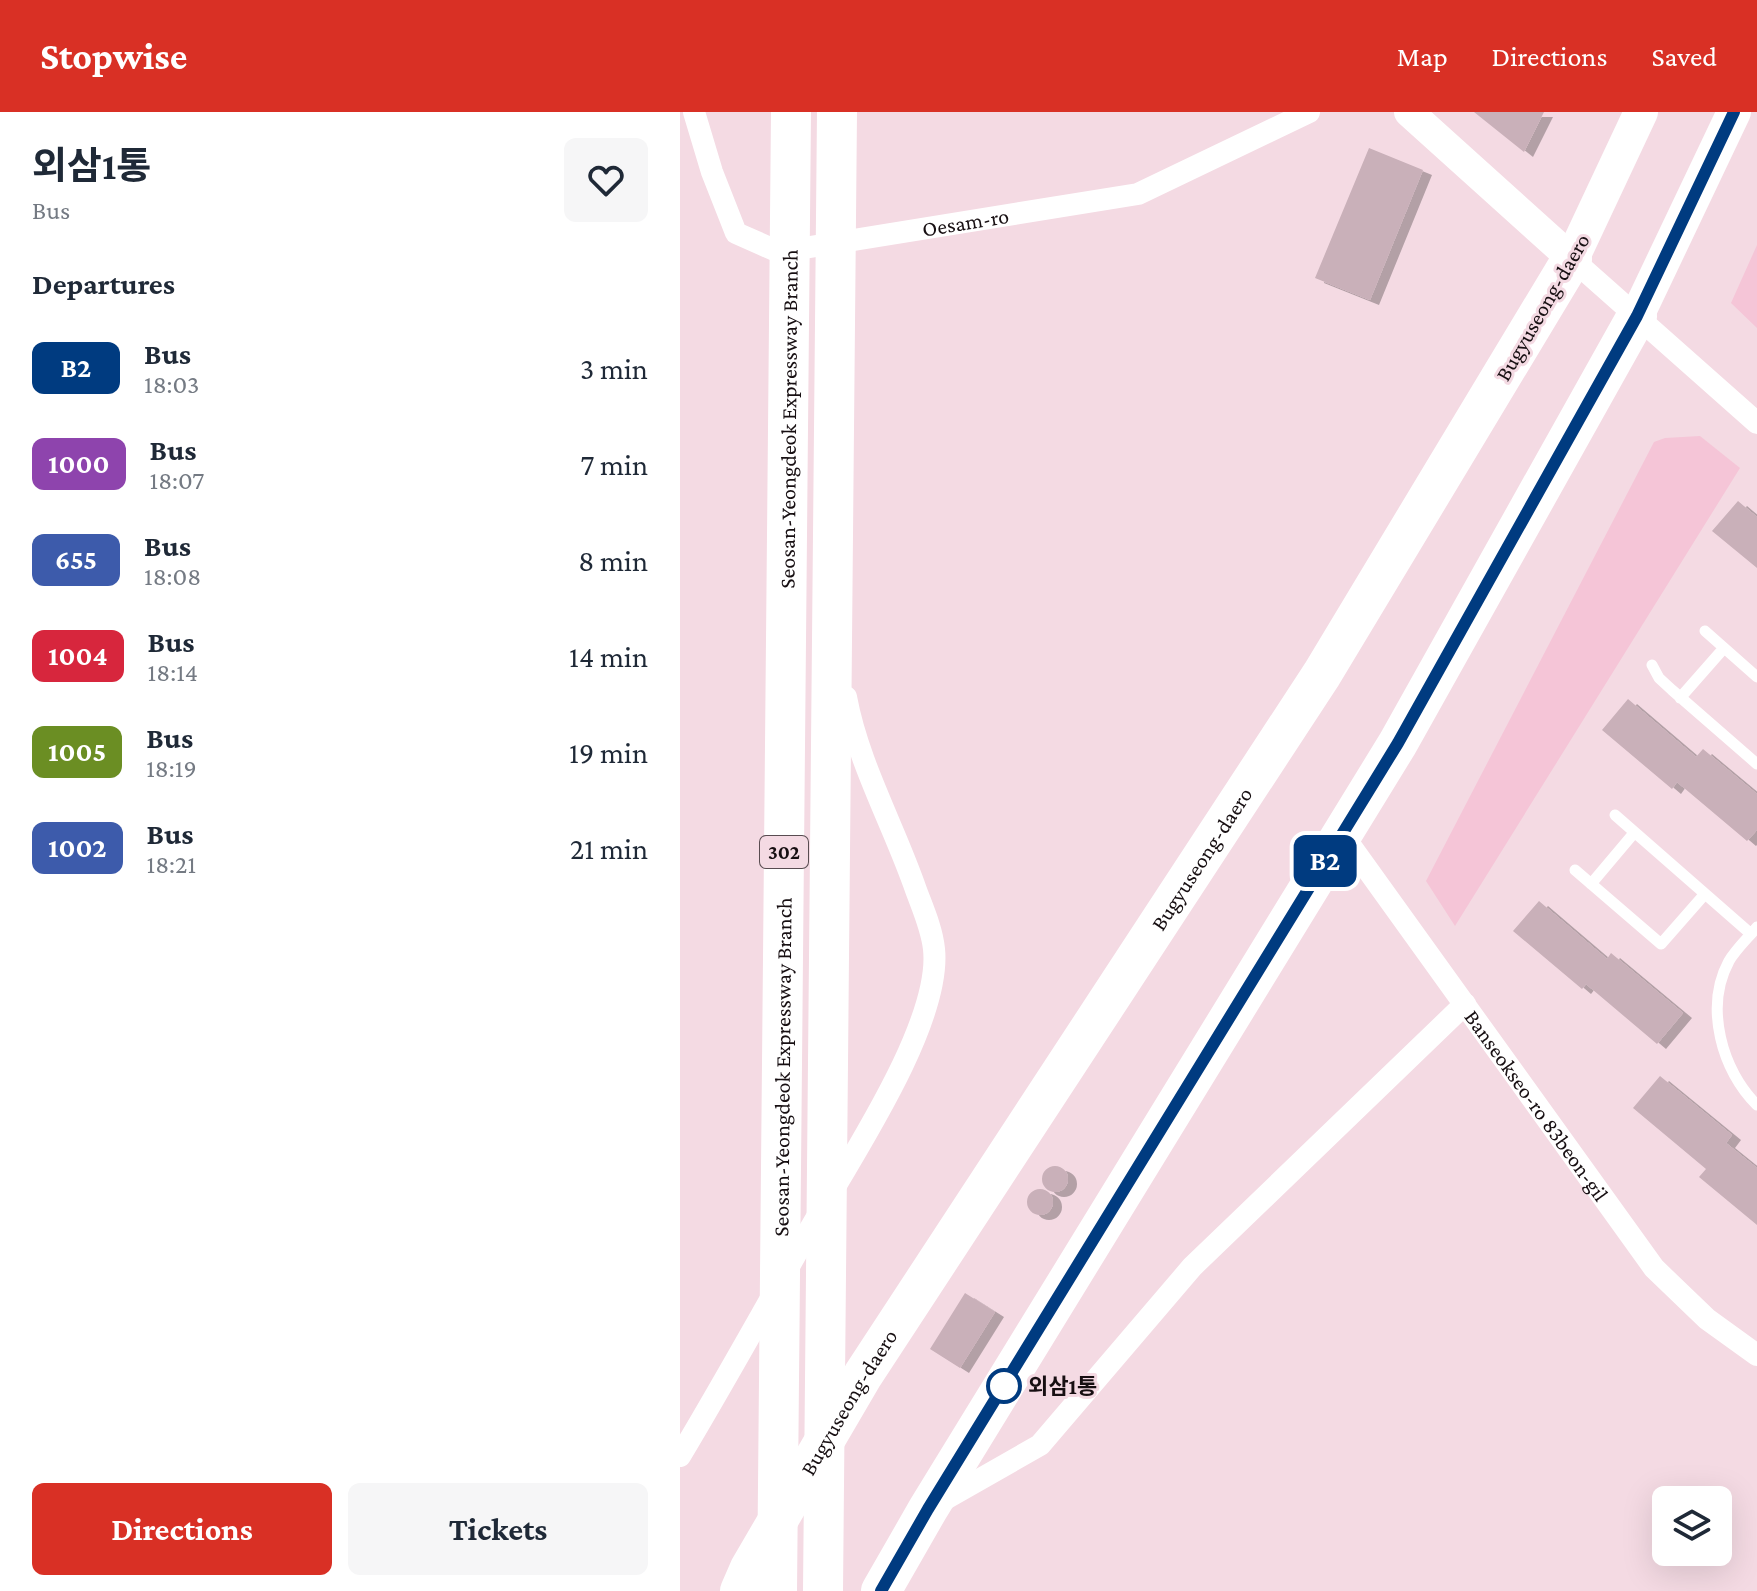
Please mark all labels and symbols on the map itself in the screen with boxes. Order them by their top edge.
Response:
street label: Oesam-ro [920,203,1011,242]
street label: Bugyuseong-daero [1490,229,1595,385]
street label: Seosan-Yeongdeok Expressway Branch [774,249,803,589]
street label: Bugyuseong-daero [1146,783,1257,935]
line badge: B2 [1289,835,1361,887]
road number: 302 [760,836,808,868]
street label: Seosan-Yeongdeok Expressway Branch [768,897,797,1237]
street label: Banseokseo-ro 83beon-gil [1459,1005,1614,1206]
street label: Bugyuseong-daero [795,1325,903,1480]
marker: 외삼1통 [987,1369,1021,1403]
place label: 외삼1통 [1028,1374,1097,1399]

